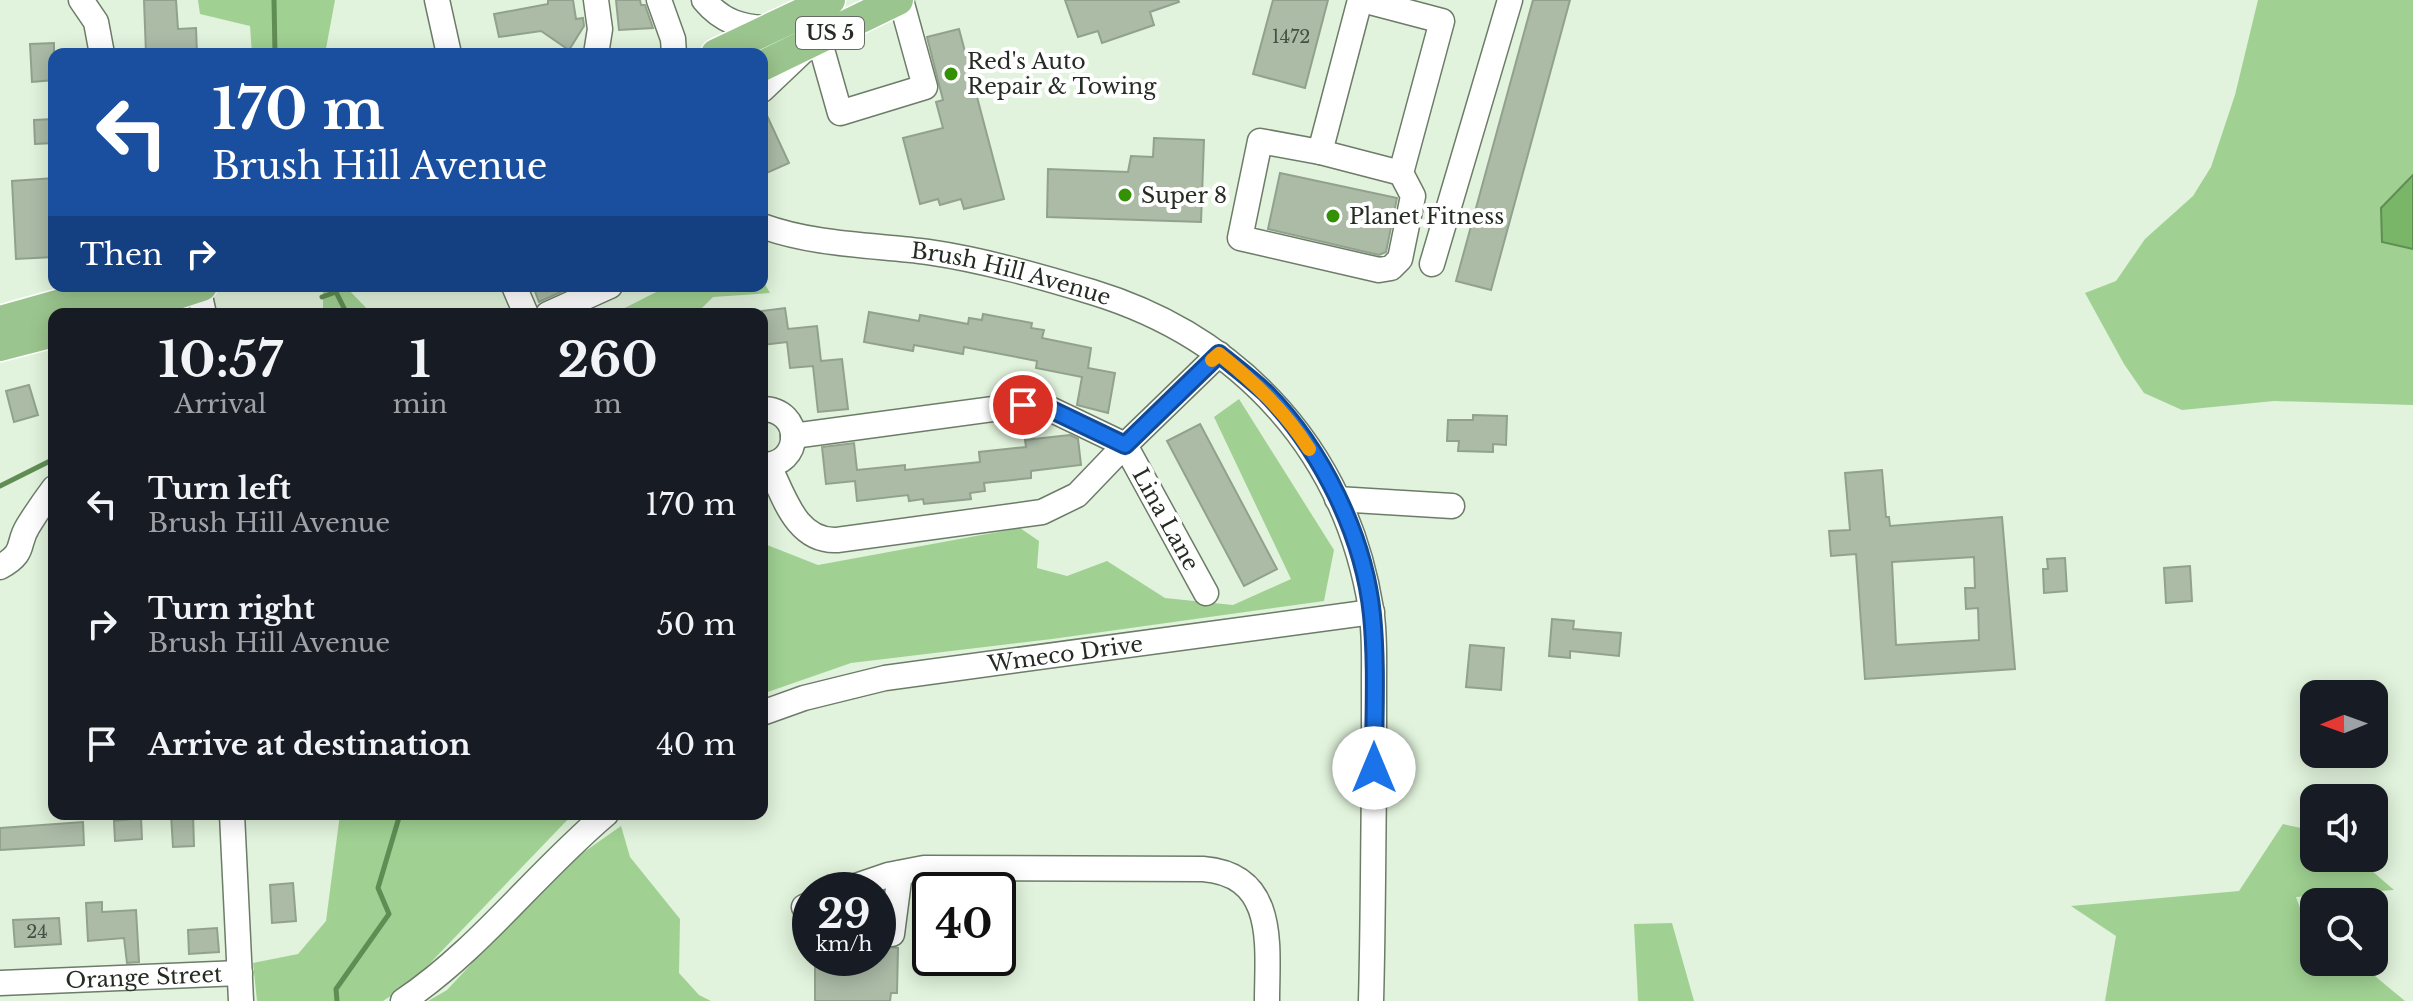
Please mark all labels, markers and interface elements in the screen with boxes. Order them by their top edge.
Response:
road number: US 5 [796,17,864,49]
house number: 1472 [1272,26,1310,48]
place label: Red's Auto Repair & Towing [967,48,1157,100]
marker: Red's Auto Repair & Towing [942,65,960,83]
text: 170 m [212,75,384,144]
icon: left [80,80,184,184]
text: Brush Hill Avenue [212,144,547,189]
place label: Super 8 [1141,182,1227,209]
marker: Super 8 [1116,186,1134,204]
place label: Planet Fitness [1349,203,1504,230]
marker: Planet Fitness [1324,207,1342,225]
icon: right [179,232,223,276]
text: Then [80,236,163,273]
street label: Brush Hill Avenue [910,237,1114,311]
text: 10:57 [158,330,282,390]
text: 1 [410,330,431,390]
text: 260 [558,330,658,390]
pin [989,371,1057,439]
icon: arrive [1001,383,1045,427]
text: Arrival [174,388,266,420]
text: min [393,388,447,420]
text: m [594,388,622,420]
street label: Lina Lane [1126,463,1205,575]
text: Turn left [148,470,291,507]
icon: left [80,482,124,526]
text: 170 m [645,486,736,523]
text: Brush Hill Avenue [148,507,390,539]
text: Turn right [148,590,315,627]
icon: right [80,602,124,646]
text: 50 m [657,606,736,643]
text: Brush Hill Avenue [148,627,390,659]
street label: Wmeco Drive [985,630,1145,678]
north arrow [2300,680,2388,768]
map controls [2300,680,2388,976]
icon: arrive [80,722,124,766]
text: Arrive at destination [148,726,471,763]
text: 40 m [656,726,736,763]
position arrow [1332,726,1416,810]
button: sound [2300,784,2388,872]
speed limit sign: 40 [912,872,1016,976]
button: search [2300,888,2388,976]
text: 29 [818,889,871,939]
house number: 24 [26,921,48,943]
text: km/h [816,932,872,956]
street label: Orange Street [65,961,224,994]

